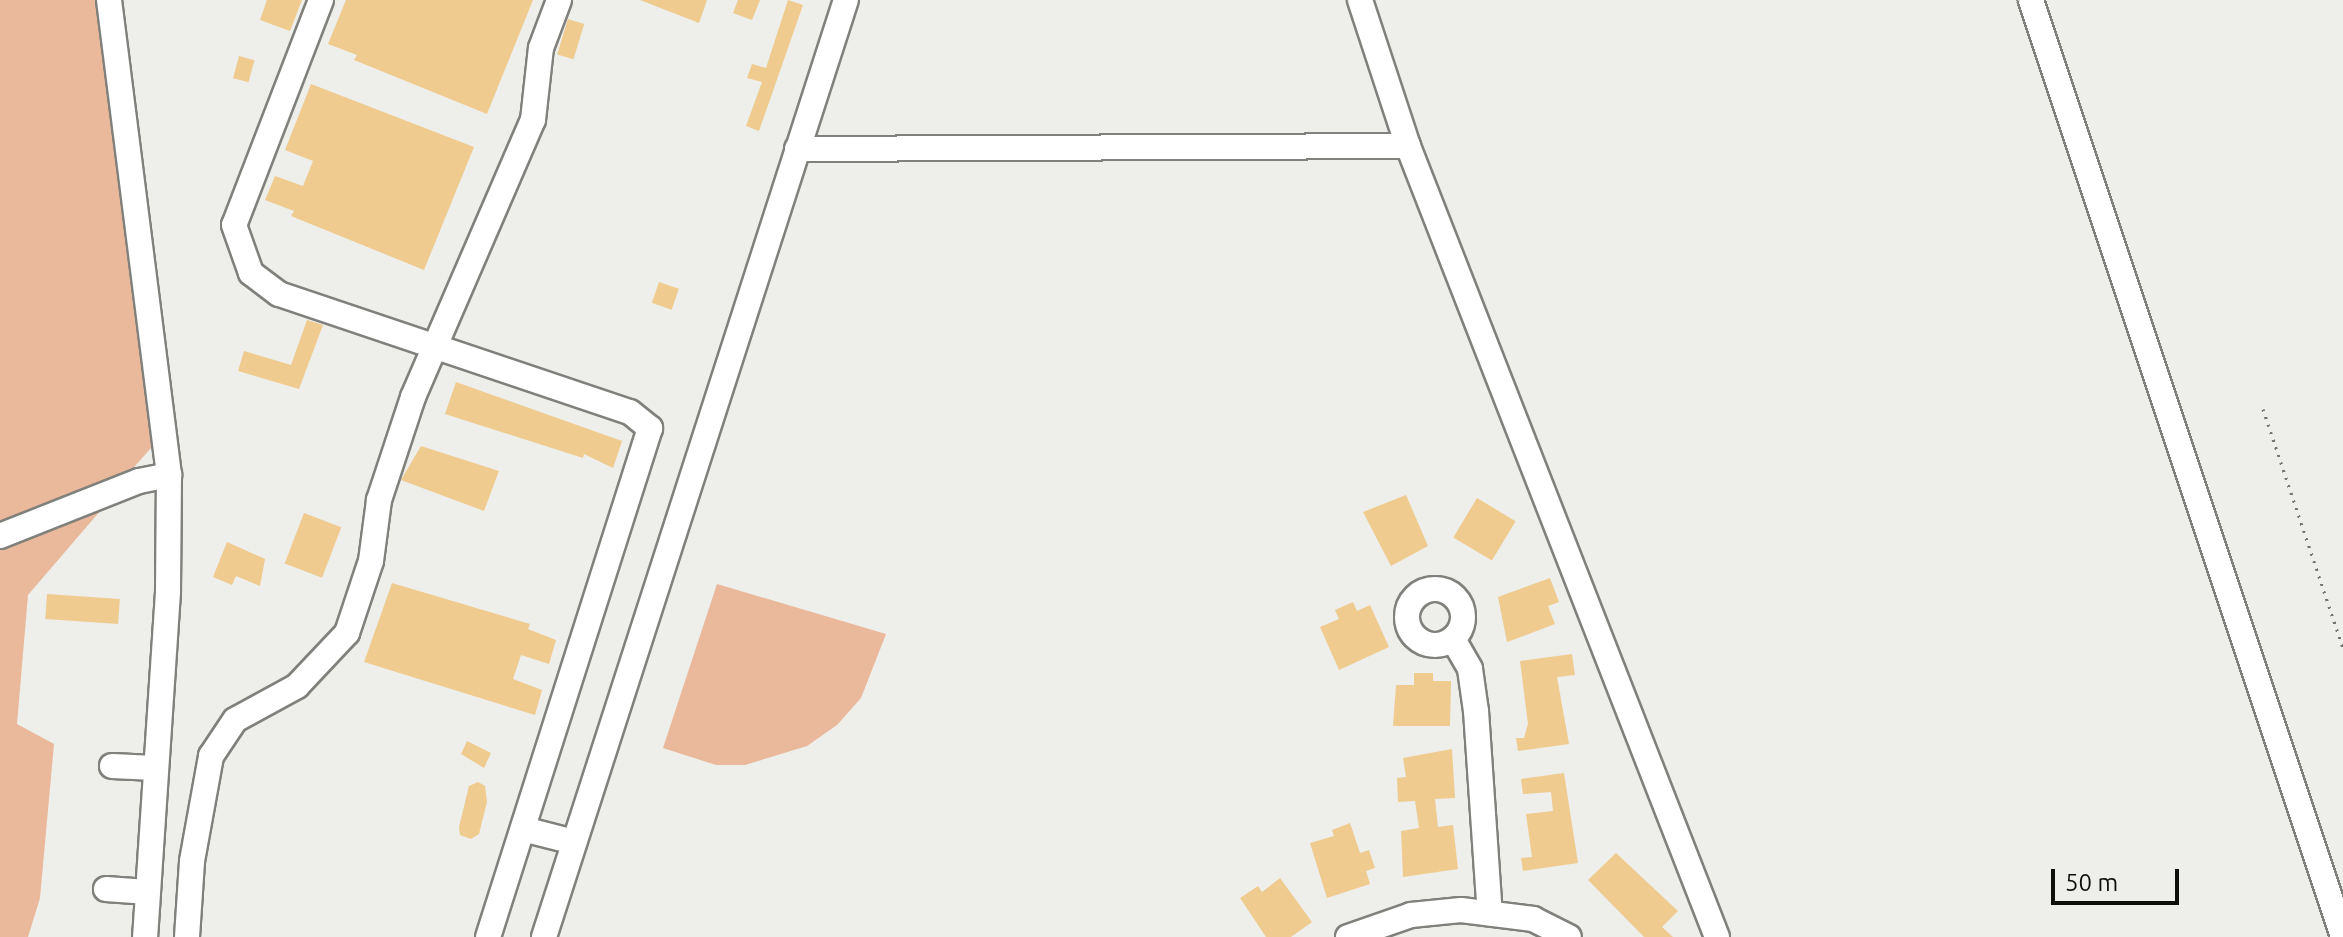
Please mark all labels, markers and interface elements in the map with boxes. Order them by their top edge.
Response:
scale bar [2055,853,2183,903]
text: 50 m [2065,869,2118,896]

